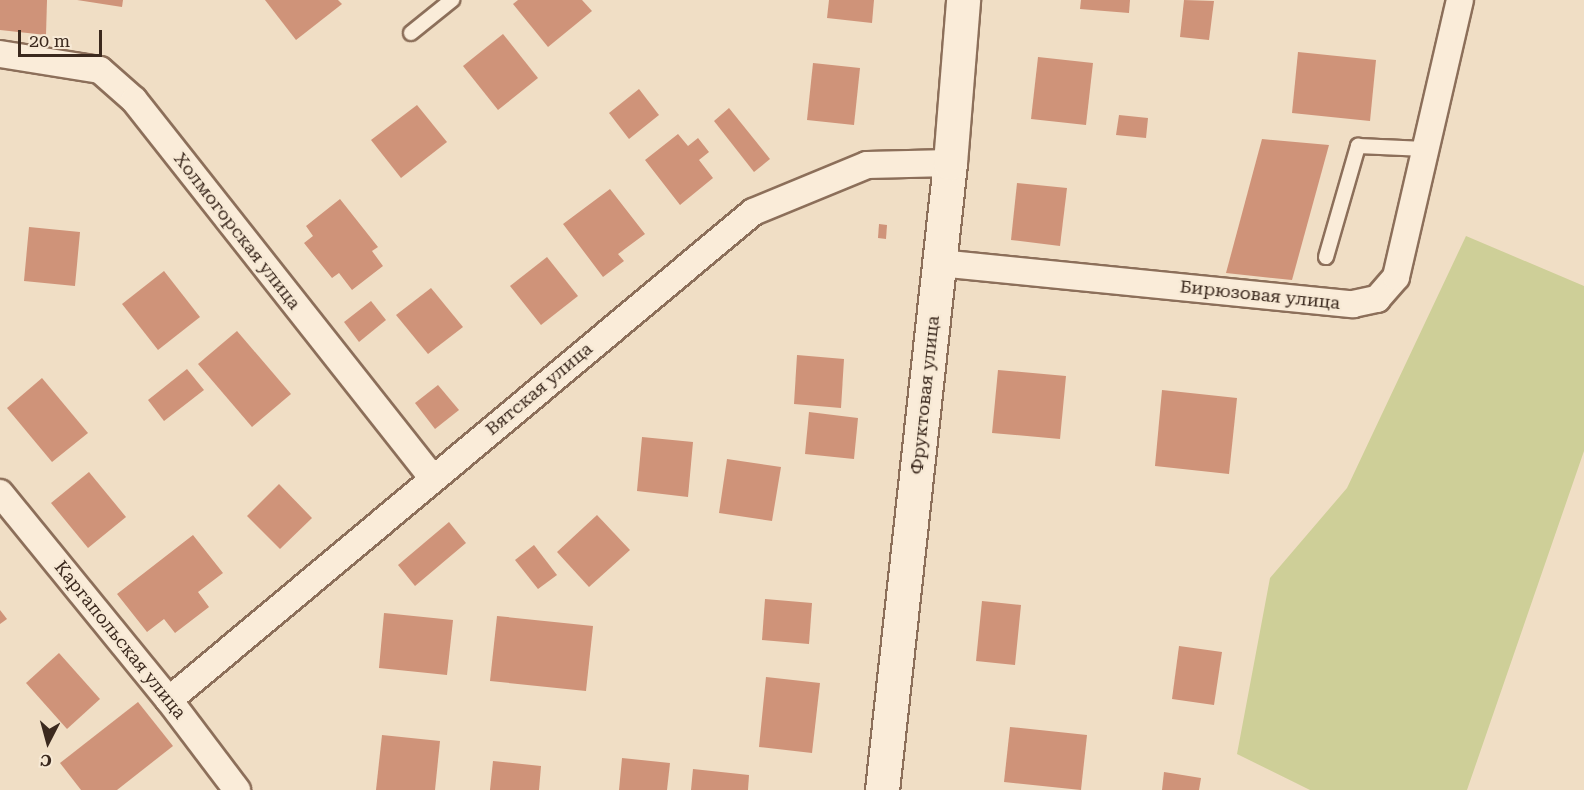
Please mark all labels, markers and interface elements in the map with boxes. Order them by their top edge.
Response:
scale bar [21,18,105,56]
text: 20 m [29,30,70,51]
street label: Холмогорская улица [169,148,305,314]
street label: Бирюзовая улица [1179,276,1341,314]
street label: Фруктовая улица [906,315,944,475]
street label: Вятская улица [481,338,597,440]
street label: Каргапольская улица [50,557,190,723]
north arrow [18,712,78,772]
text: С [40,750,53,770]

